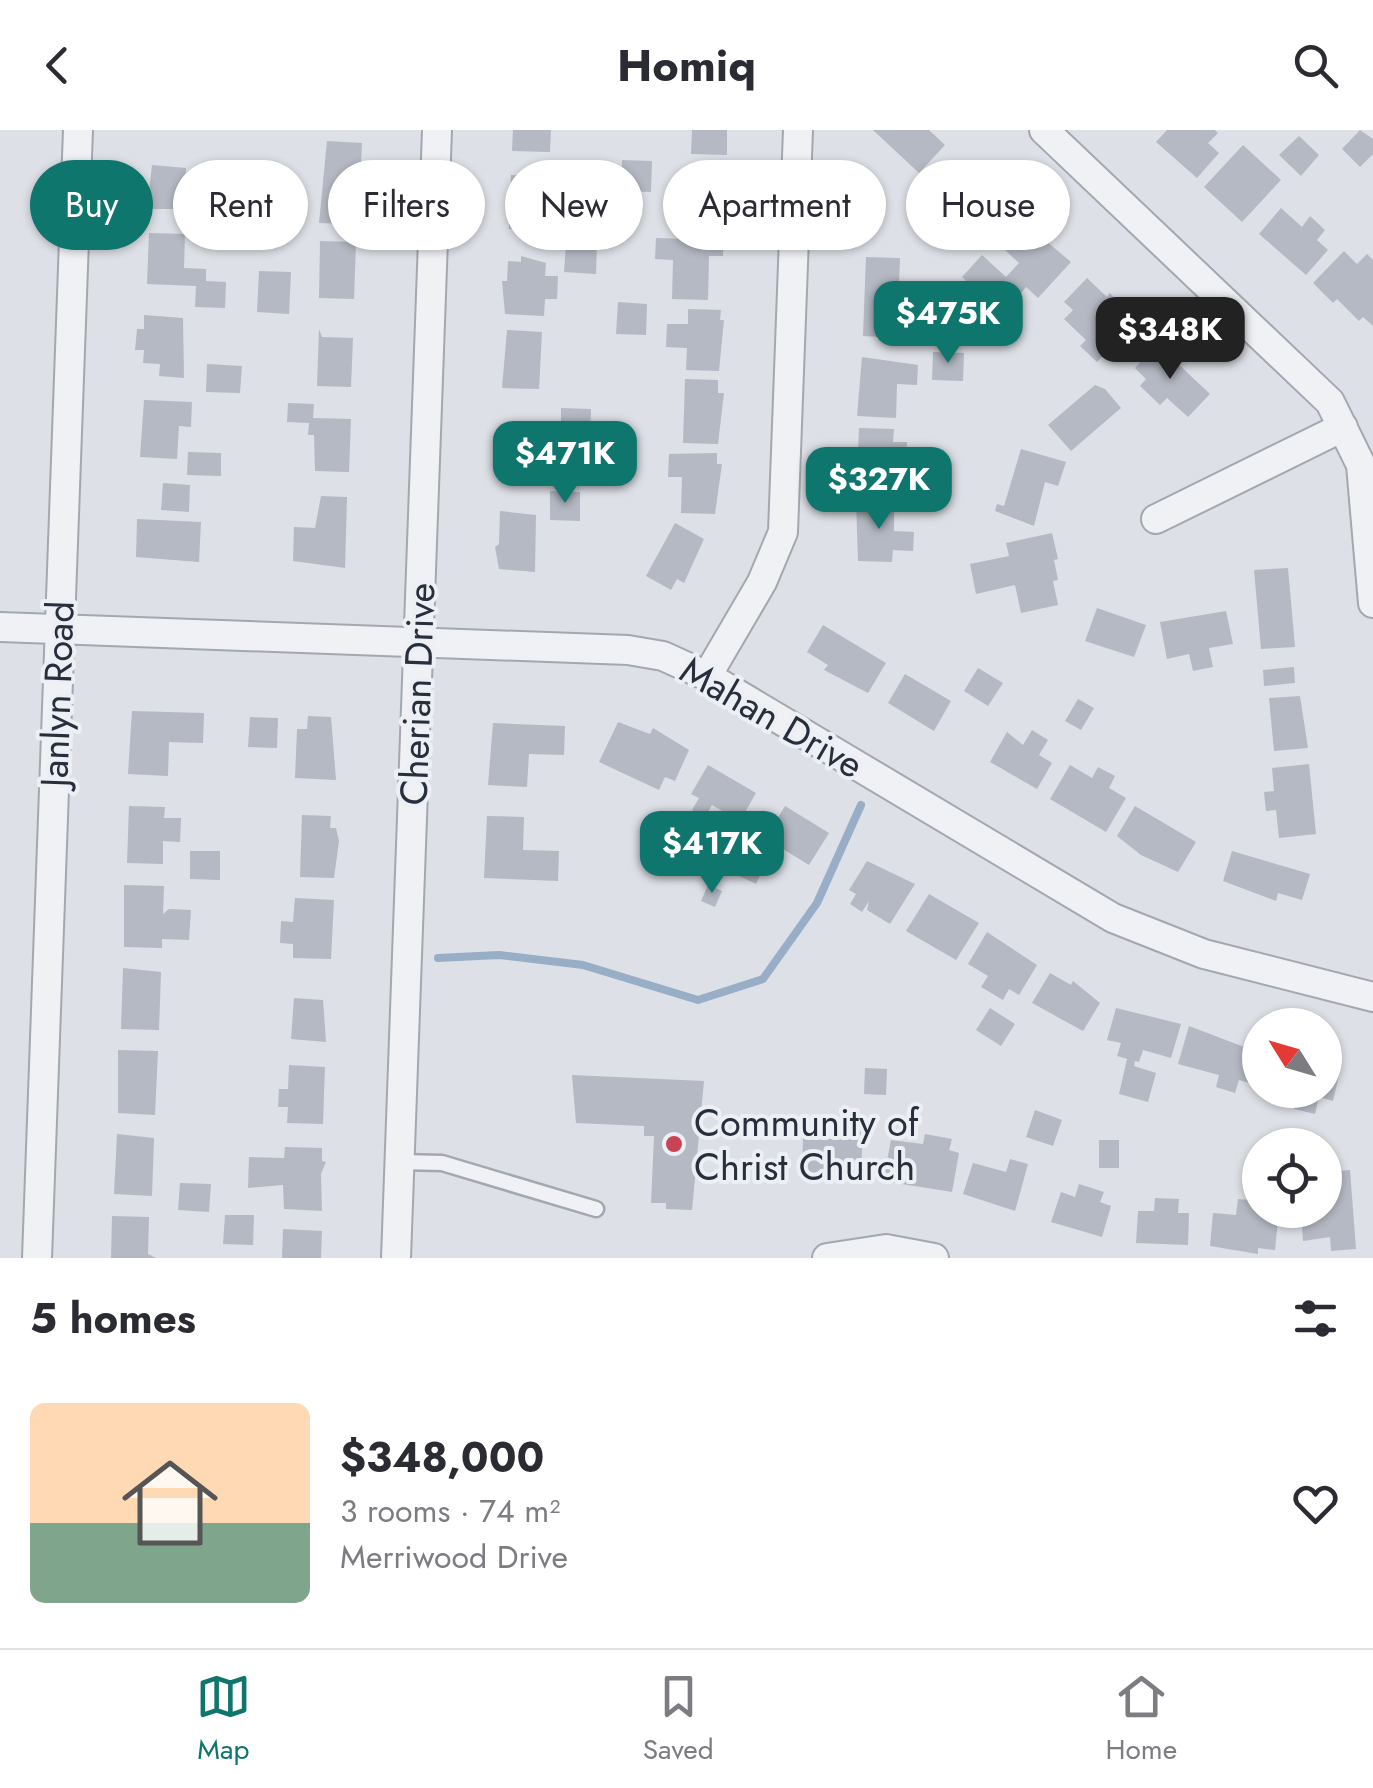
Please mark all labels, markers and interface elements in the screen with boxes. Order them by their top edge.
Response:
text: Homiq [617,33,756,98]
icon: back [30,38,85,93]
icon: search [1288,38,1343,93]
chip: Buy [30,160,153,250]
chip: Rent [173,160,308,250]
chip: Filters [328,160,485,250]
chip: New [505,160,643,250]
chip: Apartment [663,160,886,250]
chip: House [906,160,1070,250]
pin: $475K [878,281,1018,366]
text: $475K [896,290,1000,336]
pin: $348K [1100,297,1240,382]
text: $348K [1118,306,1222,352]
pin: $471K [495,421,635,506]
text: $471K [515,430,615,476]
pin: $327K [809,447,949,532]
text: $327K [828,456,930,502]
street label: Cherian Drive [386,582,448,806]
street label: Janlyn Road [26,600,88,793]
street label: Mahan Drive [670,642,874,792]
pin: $417K [642,811,782,896]
text: $417K [662,820,762,866]
north arrow [1242,1008,1342,1108]
map controls [1242,1008,1342,1228]
place label: Community of Christ Church [694,1095,920,1194]
button: locate [1242,1128,1342,1228]
marker: Community of Christ Church [663,1133,685,1155]
text: 5 homes [30,1288,196,1349]
icon: filters [1288,1291,1343,1346]
text: $348,000 [340,1427,544,1488]
icon: home [110,1443,230,1563]
icon: heart [1288,1476,1343,1531]
text: 3 rooms · 74 m² [340,1488,560,1534]
text: Merriwood Drive [340,1534,568,1580]
tab: Map [196,1669,251,1770]
tab: Saved [643,1669,714,1770]
tab: Home [1105,1669,1177,1770]

